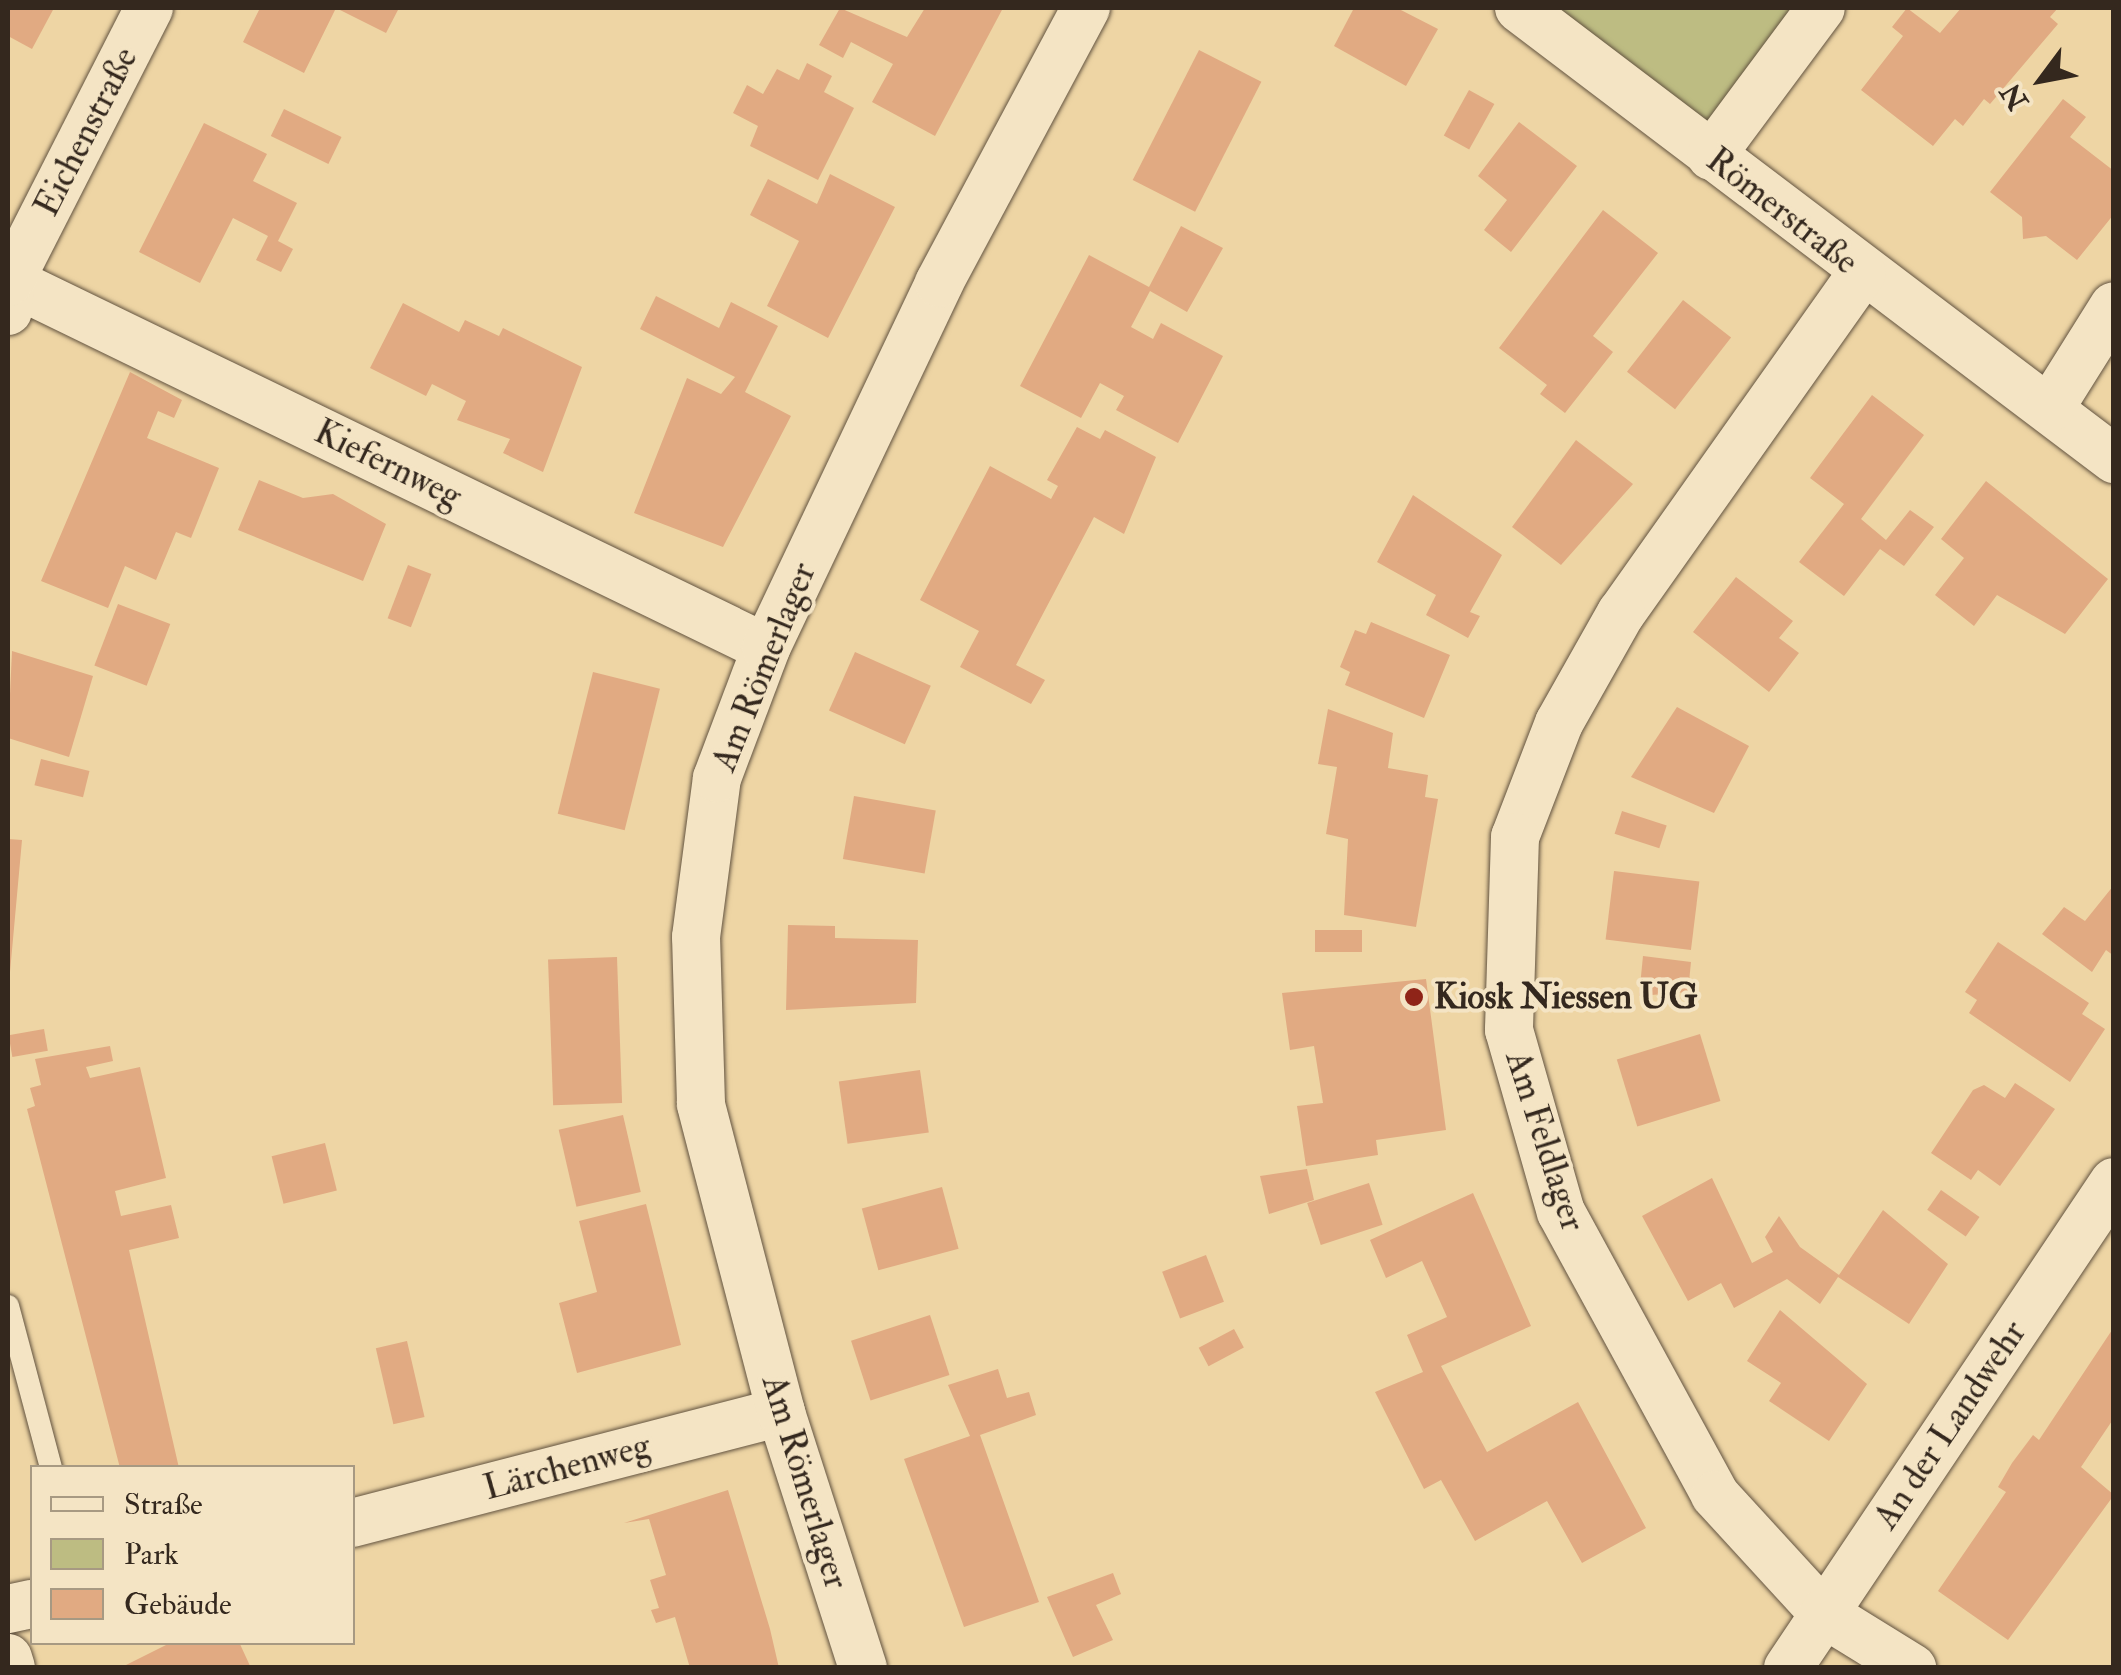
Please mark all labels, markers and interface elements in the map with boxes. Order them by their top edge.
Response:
north arrow [1991,30,2091,130]
street label: Eichenstraße [26,41,146,223]
text: N [1994,76,2037,116]
street label: Römerstraße [1698,139,1866,283]
street label: Kiefernweg [308,411,468,517]
street label: Am Römerlager [703,557,825,777]
place label: Kiosk Niessen UG [1434,976,1698,1018]
marker: Kiosk Niessen UG [1403,986,1425,1008]
street label: Am Feldlager [1496,1046,1594,1236]
street label: An der Landwehr [1865,1313,2035,1537]
street label: Am Römerlager [753,1370,857,1594]
street label: Lärchenweg [479,1425,655,1509]
legend [30,1465,355,1645]
text: Straße [124,1486,203,1523]
text: Park [124,1536,179,1573]
text: Gebäude [124,1586,232,1623]

